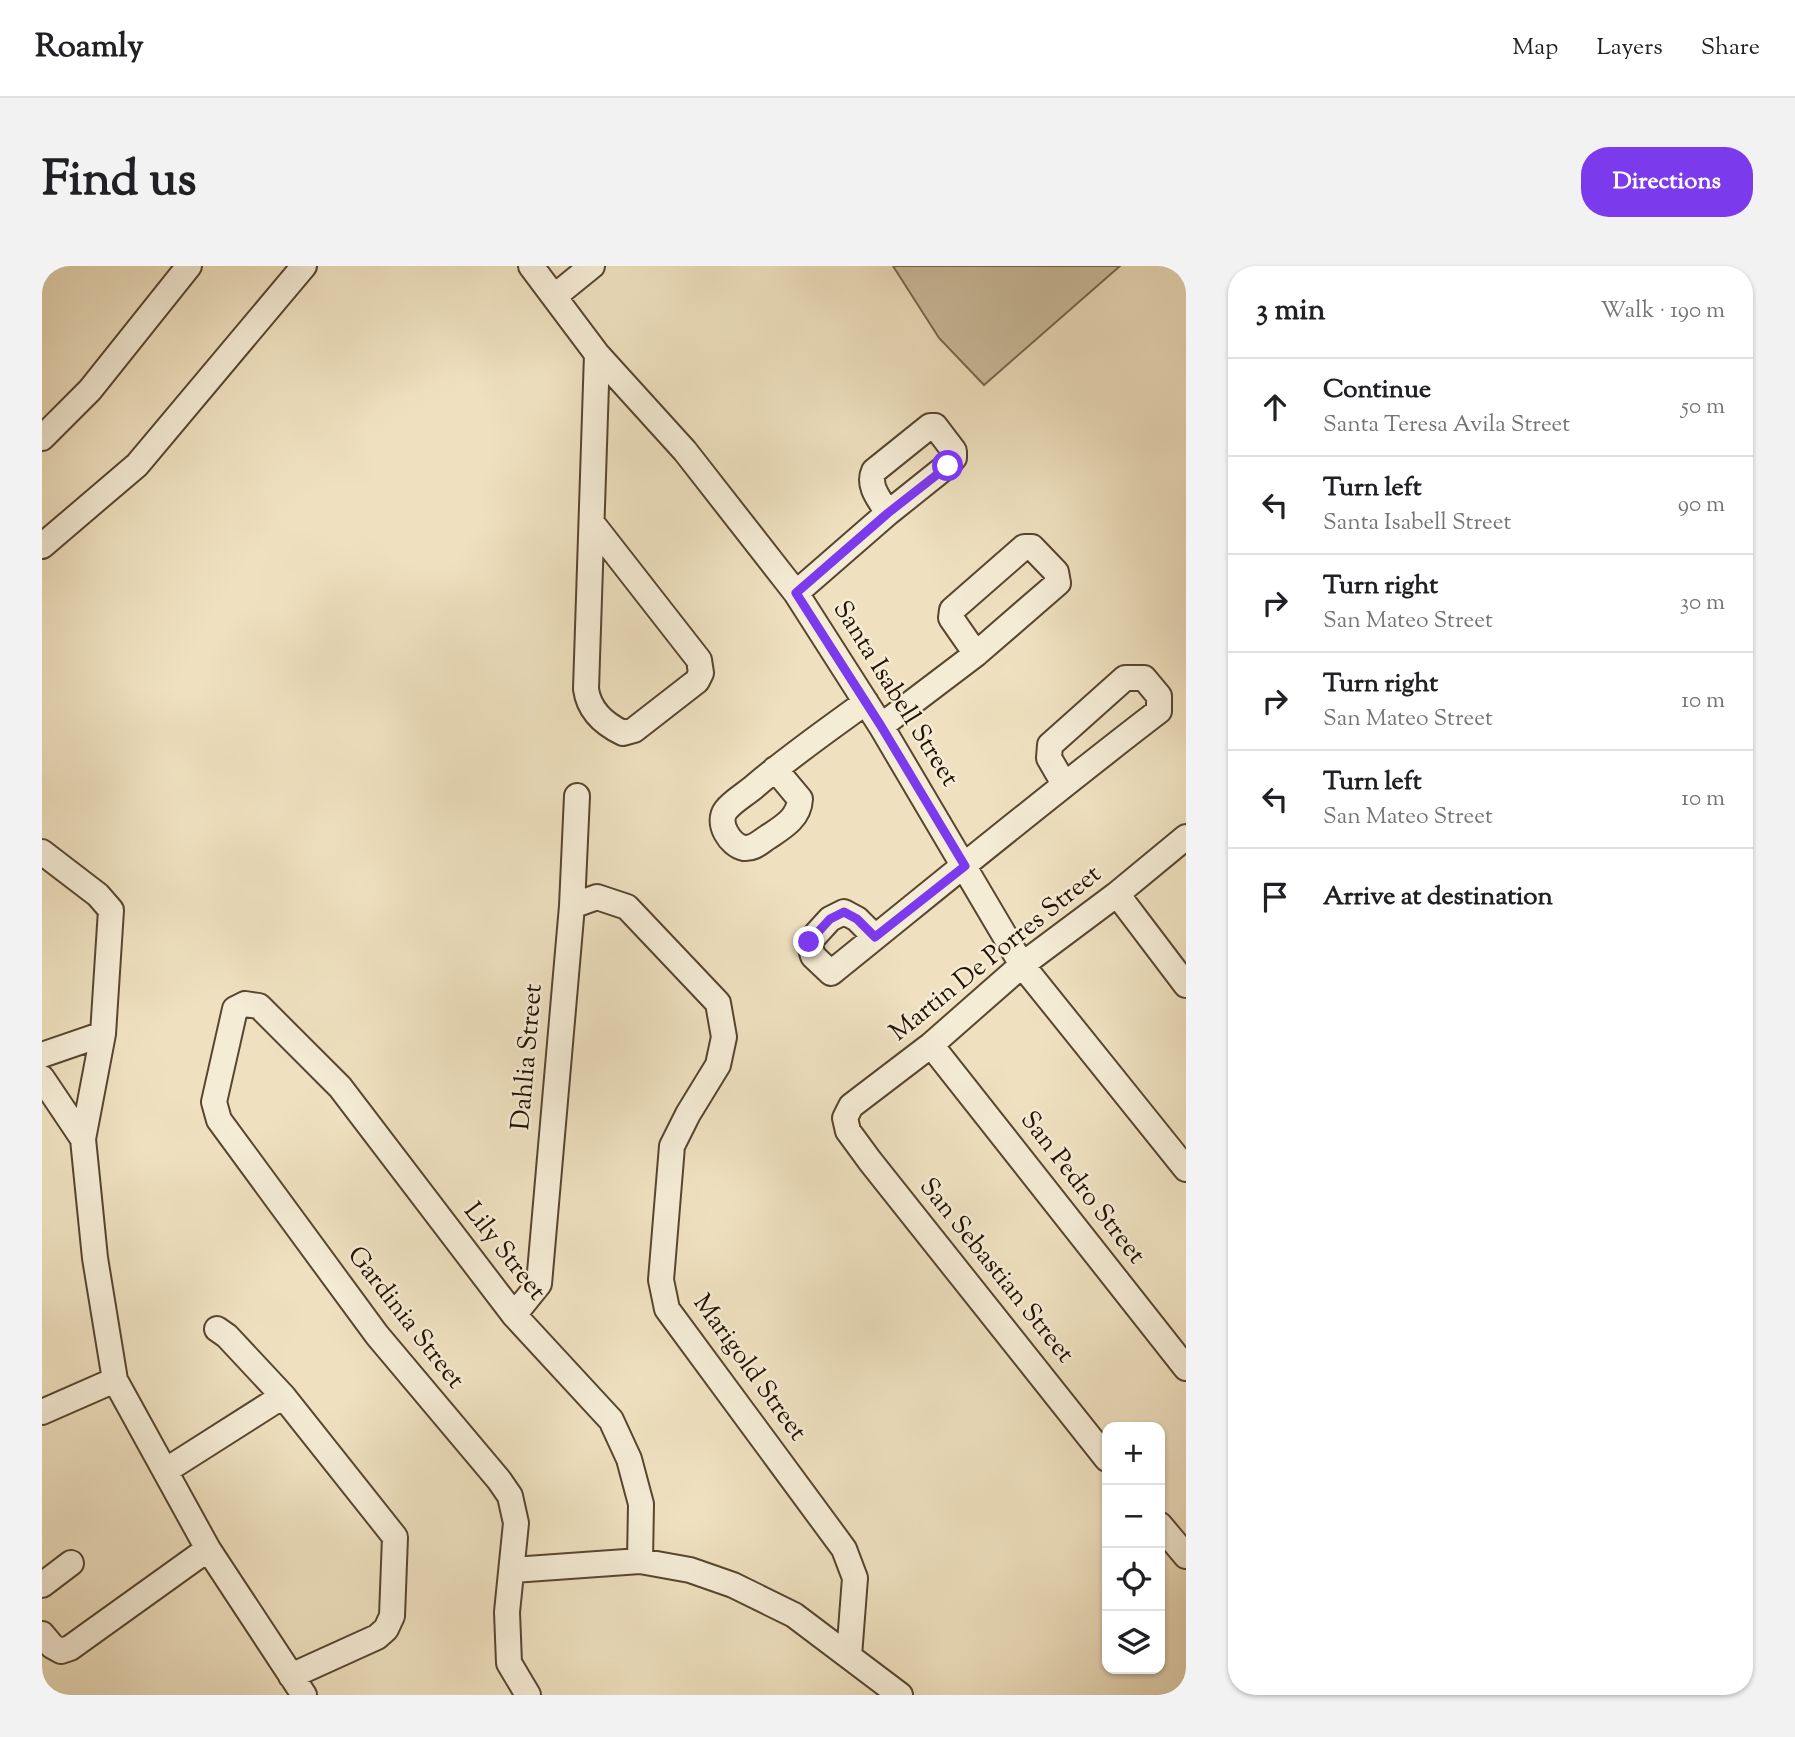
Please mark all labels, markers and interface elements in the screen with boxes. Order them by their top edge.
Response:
text: Roamly [35,24,144,72]
text: Map [1512,31,1558,65]
text: Layers [1596,31,1663,65]
text: Share [1701,31,1760,65]
text: Find us [42,147,196,217]
button: Directions [1581,147,1753,217]
text: 3 min [1256,290,1326,333]
text: Walk · 190 m [1601,295,1725,328]
text: Continue [1323,372,1431,409]
icon: ahead [1256,388,1294,426]
text: 50 m [1681,391,1725,424]
text: Santa Teresa Avila Street [1323,409,1570,442]
route start [932,450,963,481]
text: Turn left [1323,470,1422,507]
icon: left [1256,486,1294,524]
text: 90 m [1678,489,1725,522]
text: Santa Isabell Street [1323,507,1511,540]
text: Turn right [1323,568,1438,605]
icon: right [1256,584,1294,622]
text: 30 m [1680,587,1725,620]
street label: Santa Isabell Street [823,594,967,794]
text: San Mateo Street [1323,605,1493,638]
text: Turn right [1323,666,1438,703]
icon: right [1256,682,1294,720]
text: 10 m [1681,685,1725,718]
text: San Mateo Street [1323,703,1493,736]
text: Turn left [1323,764,1422,801]
icon: left [1256,780,1294,818]
text: 10 m [1681,783,1725,816]
text: San Mateo Street [1323,801,1493,834]
street label: Martin De Porres Street [882,857,1110,1051]
icon: arrive [1256,878,1294,916]
text: Arrive at destination [1323,879,1553,916]
route end [793,926,824,957]
street label: Dahlia Street [503,982,553,1132]
street label: San Pedro Street [1010,1104,1154,1272]
street label: San Sebastian Street [910,1171,1082,1371]
street label: Lily Street [454,1195,554,1309]
street label: Gardinia Street [337,1239,473,1397]
street label: Marigold Street [683,1287,815,1449]
map controls [1102,1422,1165,1674]
button: + [1102,1422,1165,1485]
button: − [1102,1485,1165,1548]
button: locate [1102,1548,1165,1611]
button: layers [1102,1611,1165,1674]

